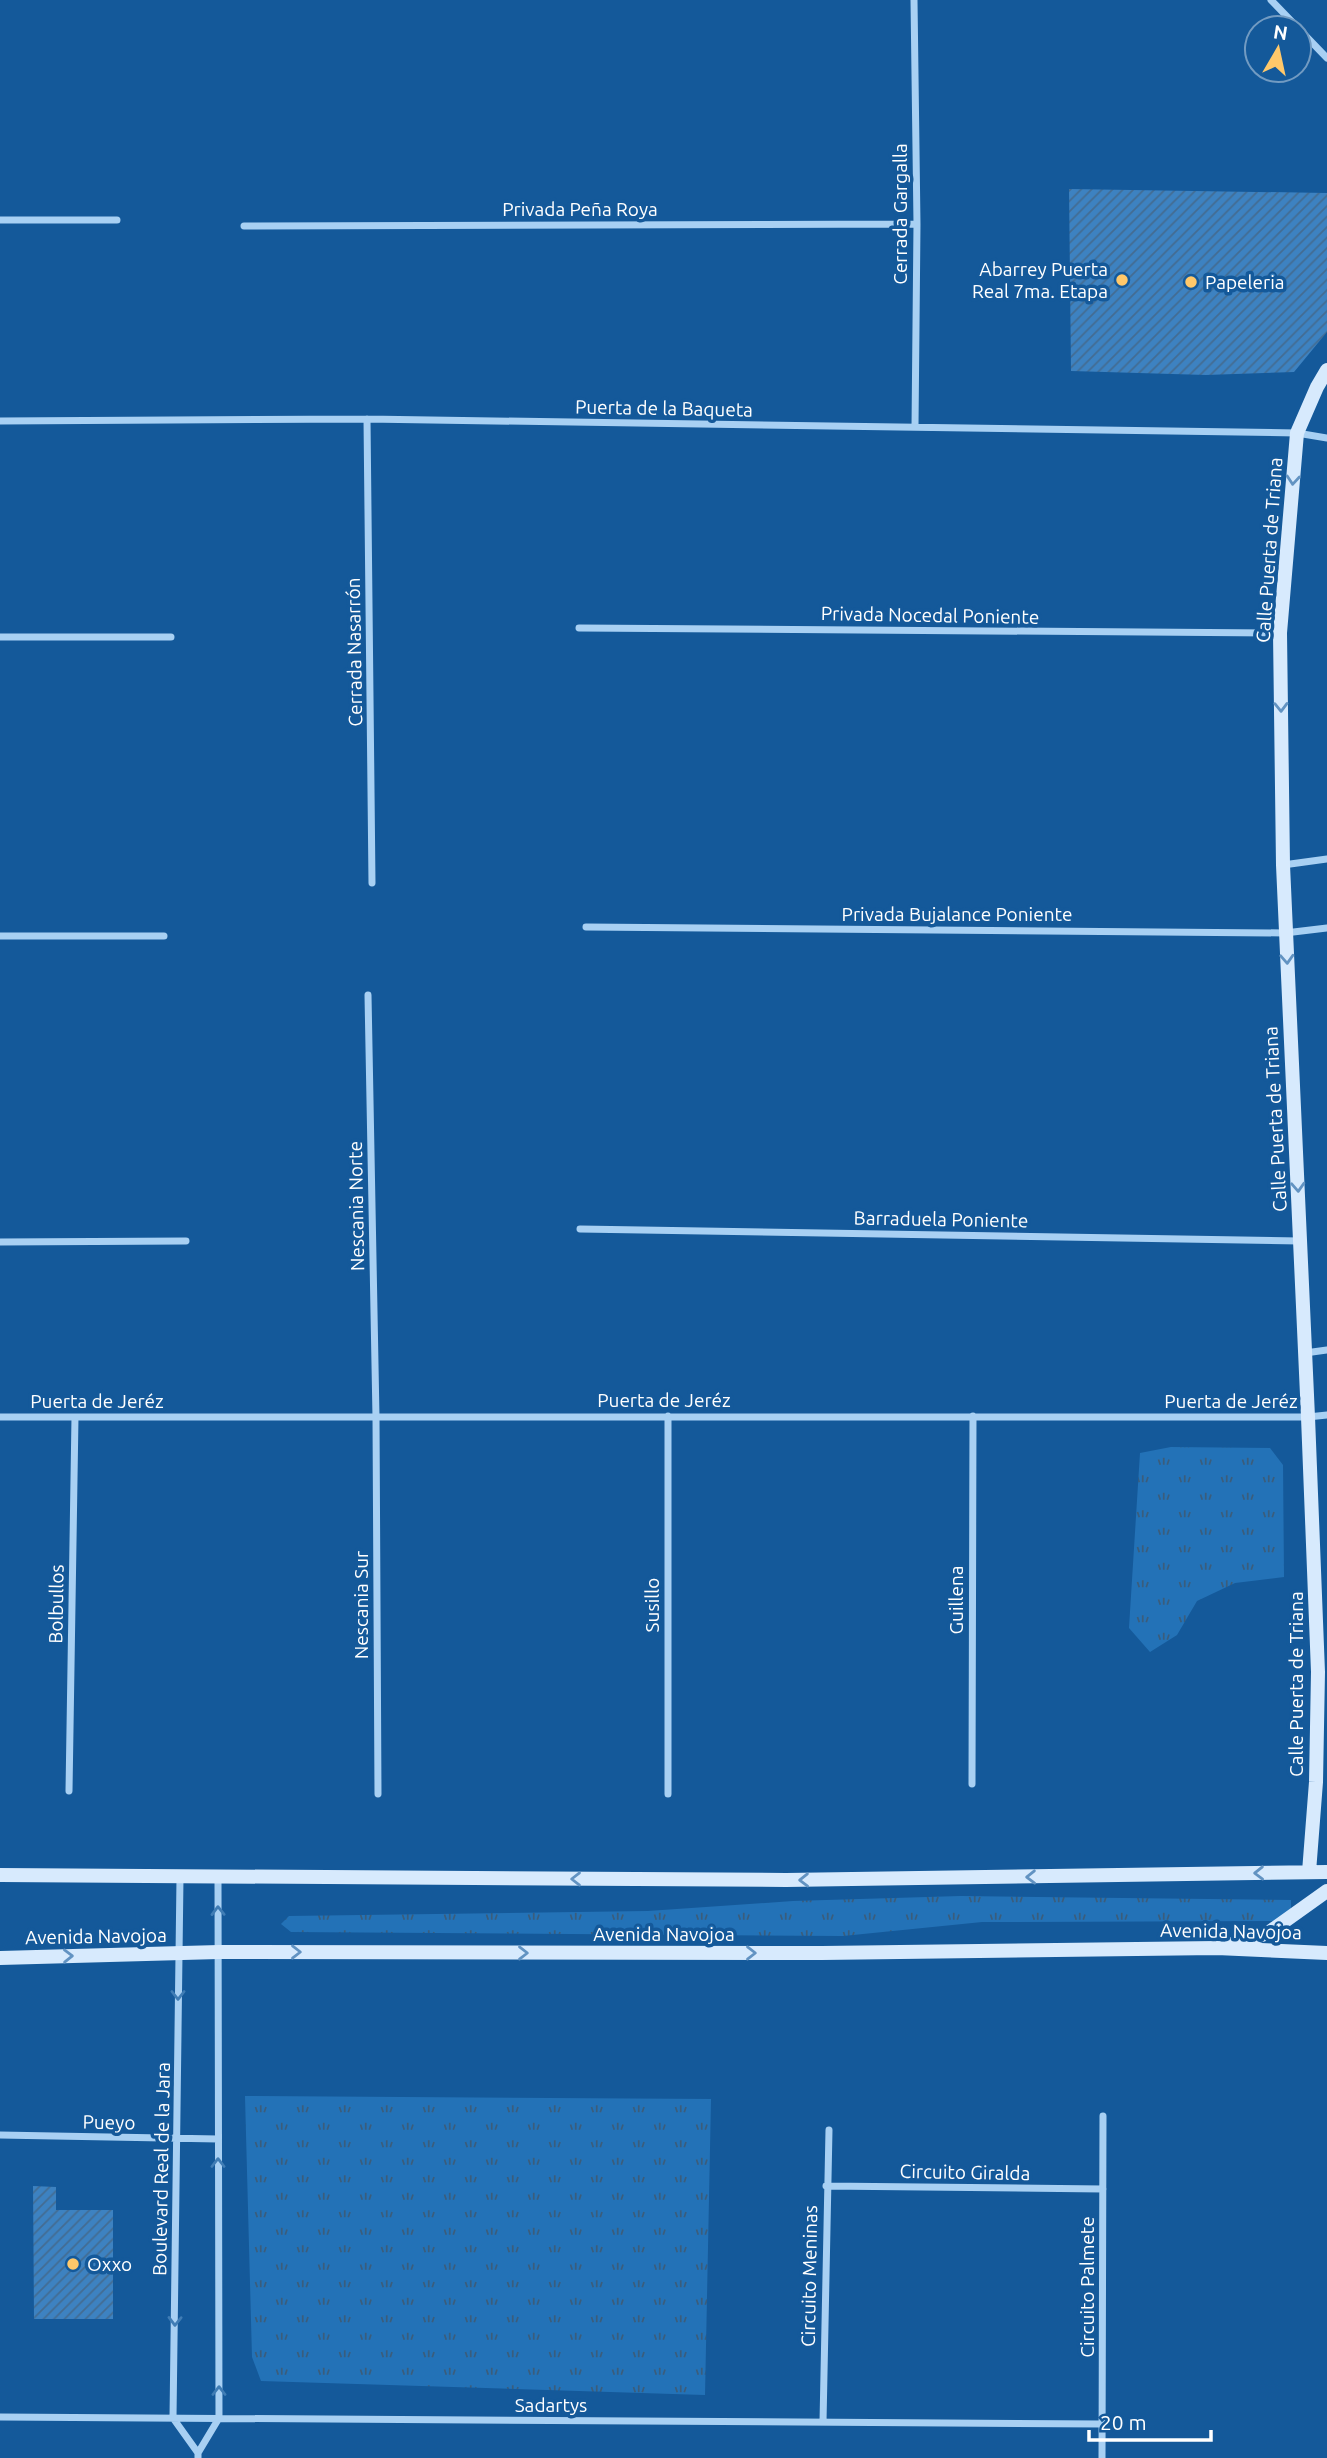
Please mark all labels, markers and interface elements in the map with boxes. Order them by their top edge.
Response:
north arrow [1243,14,1313,84]
text: N [1272,20,1289,44]
street label: Cerrada Gargalla [889,143,911,285]
street label: Privada Peña Roya [502,198,658,220]
place label: Abarrey Puerta Real 7ma. Etapa [972,258,1108,302]
place label: Papeleria [1205,271,1285,293]
marker: Abarrey Puerta Real 7ma. Etapa [1114,272,1130,288]
marker: Papeleria [1183,274,1199,290]
street label: Puerta de la Baqueta [575,395,753,421]
street label: Calle Puerta de Triana [1252,457,1286,643]
one-way arrow [1286,475,1301,486]
street label: Cerrada Nasarrón [342,577,366,727]
street label: Privada Nocedal Poniente [821,602,1039,628]
one-way arrow [1274,702,1289,713]
street label: Privada Bujalance Poniente [842,903,1072,925]
one-way arrow [1279,954,1294,965]
street label: Calle Puerta de Triana [1259,1026,1291,1212]
street label: Nescania Norte [344,1141,368,1271]
one-way arrow [1290,1181,1305,1192]
street label: Barraduela Poniente [854,1206,1028,1232]
street label: Puerta de Jeréz [597,1389,731,1411]
street label: Puerta de Jeréz [30,1390,164,1412]
street label: Puerta de Jeréz [1164,1390,1298,1412]
street label: Nescania Sur [350,1551,372,1659]
street label: Bolbullos [44,1564,68,1644]
street label: Guillena [945,1565,967,1635]
street label: Susillo [641,1578,663,1632]
street label: Calle Puerta de Triana [1285,1591,1307,1777]
one-way arrow [1253,1865,1264,1881]
one-way arrow [1026,1869,1037,1884]
one-way arrow [571,1871,581,1887]
one-way arrow [798,1872,809,1888]
one-way arrow [210,1906,226,1916]
street label: Avenida Navojoa [1160,1919,1302,1943]
street label: Avenida Navojoa [593,1923,735,1945]
street label: Avenida Navojoa [25,1924,167,1948]
one-way arrow [291,1944,301,1960]
one-way arrow [518,1945,529,1961]
one-way arrow [746,1945,756,1961]
one-way arrow [63,1949,74,1964]
one-way arrow [170,1990,186,2001]
street label: Boulevard Real de la Jara [148,2062,174,2276]
street label: Pueyo [82,2111,136,2133]
one-way arrow [210,2158,226,2168]
street label: Circuito Giralda [899,2160,1031,2184]
street label: Circuito Meninas [797,2205,821,2347]
street label: Circuito Palmete [1076,2216,1098,2358]
place label: Oxxo [87,2253,132,2275]
marker: Oxxo [65,2256,81,2272]
one-way arrow [167,2315,182,2326]
one-way arrow [211,2385,227,2396]
street label: Sadartys [515,2394,587,2416]
scale bar [1089,2398,1212,2442]
text: 20 m [1100,2410,1147,2434]

